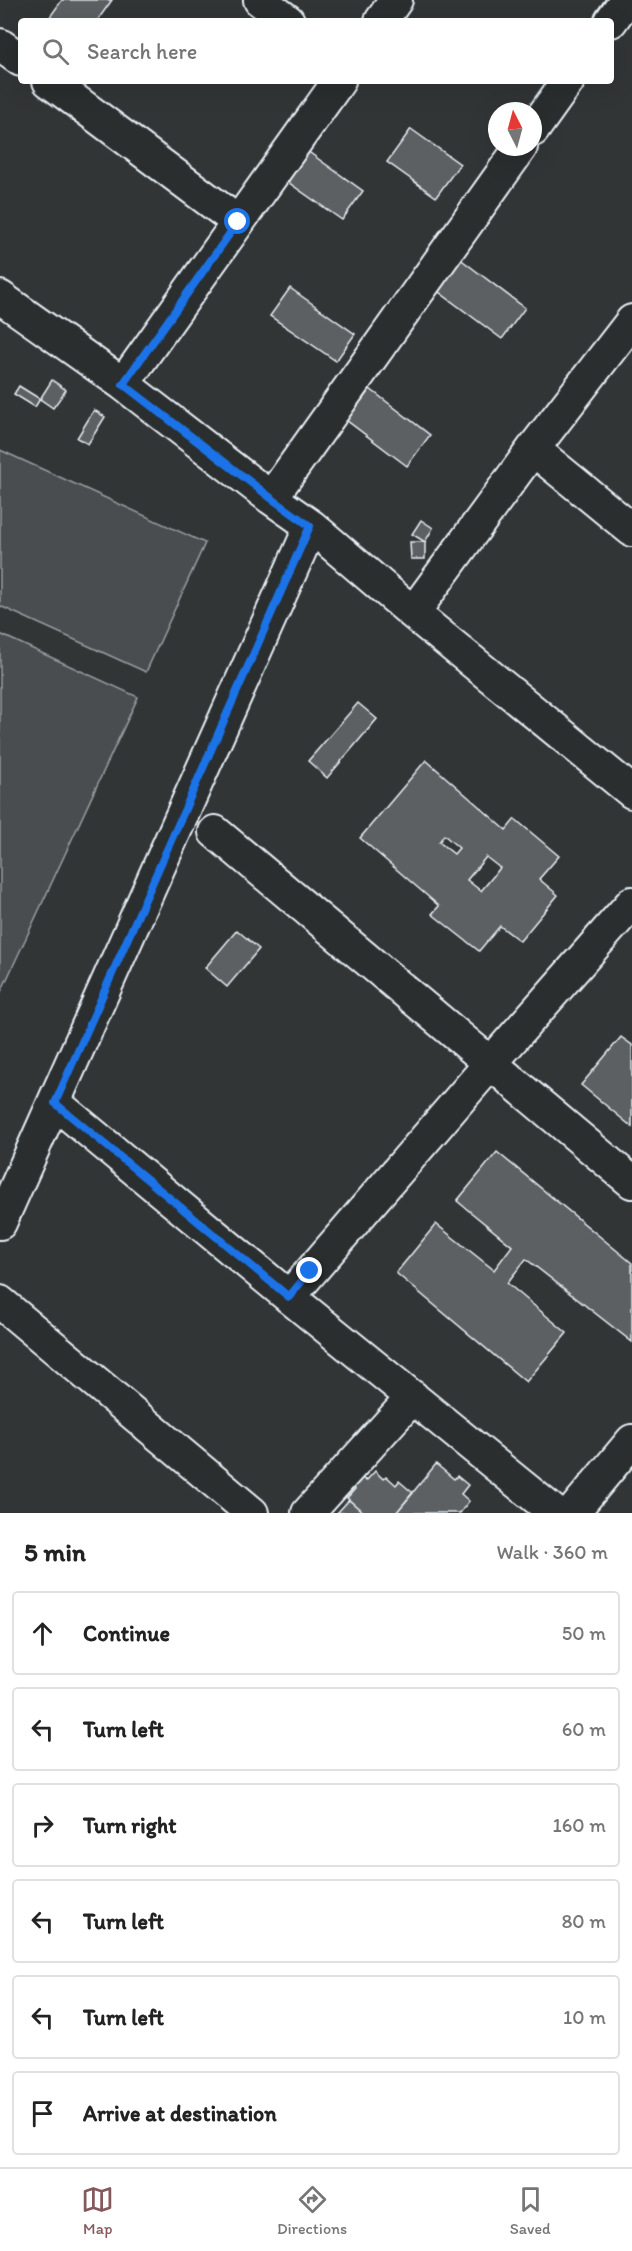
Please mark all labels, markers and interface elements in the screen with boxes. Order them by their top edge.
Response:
search box [18,18,614,84]
icon: search [39,35,72,68]
text: Search here [87,38,197,65]
north arrow [488,102,542,156]
route start [224,208,250,234]
route end [296,1257,322,1283]
text: 5 min [24,1536,86,1568]
text: Walk · 360 m [496,1540,608,1564]
icon: ahead [26,1617,59,1650]
text: Continue [83,1620,170,1647]
text: 50 m [562,1621,606,1645]
icon: left [26,1713,59,1746]
text: Turn left [83,1716,164,1743]
text: 60 m [562,1717,606,1741]
icon: right [26,1809,59,1842]
text: Turn right [83,1812,177,1839]
text: 160 m [553,1813,606,1837]
icon: left [26,1905,59,1938]
text: Turn left [83,1908,164,1935]
text: 80 m [561,1909,606,1933]
icon: left [26,2001,59,2034]
text: Turn left [83,2004,164,2031]
text: 10 m [563,2005,606,2029]
icon: arrive [26,2097,59,2130]
text: Arrive at destination [83,2100,277,2127]
tab: Map [81,2183,114,2238]
tab: Directions [277,2183,347,2238]
tab: Saved [510,2183,551,2238]

